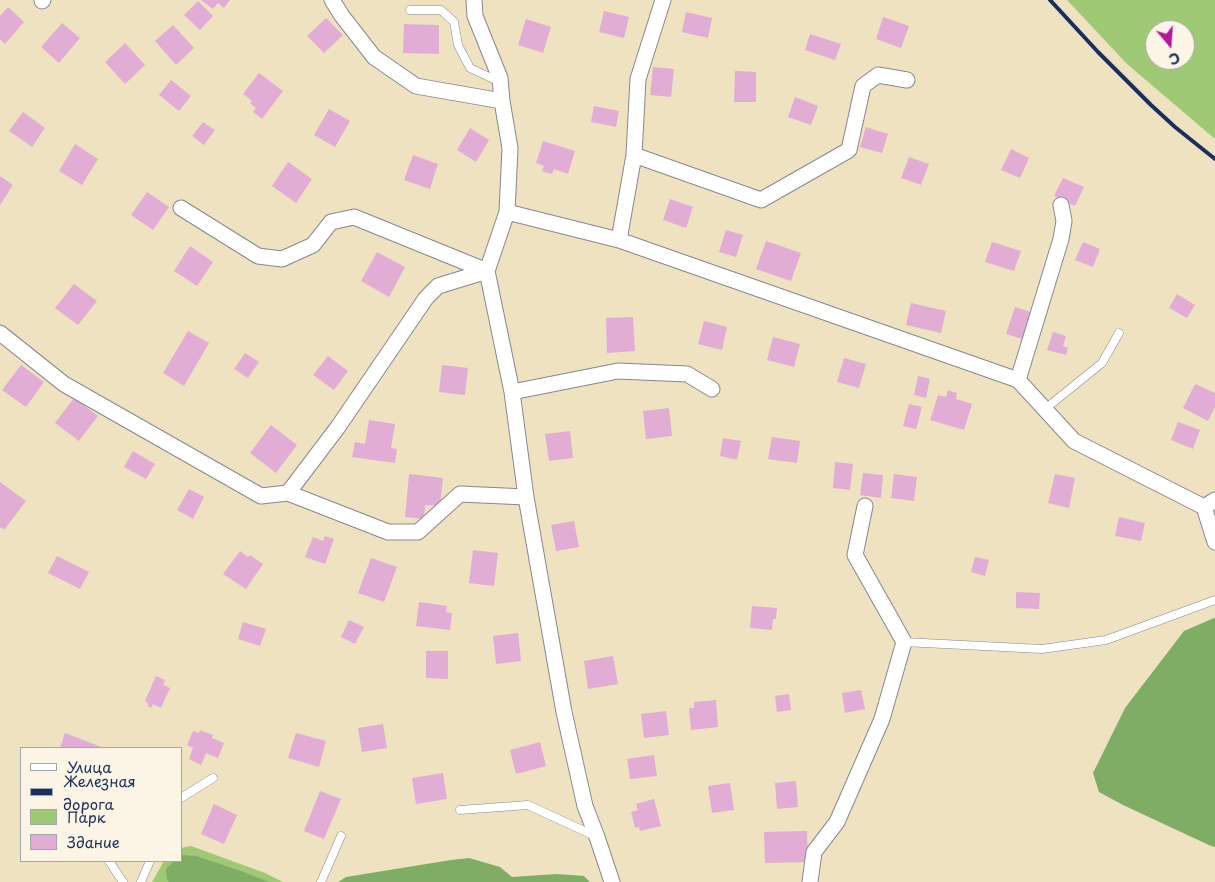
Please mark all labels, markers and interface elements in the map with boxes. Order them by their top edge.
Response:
north arrow [1145,20,1195,70]
text: С [1166,47,1183,70]
legend [20,747,182,862]
text: Улица [67,755,112,778]
text: Железная дорога [63,769,136,815]
text: Парк [67,805,106,828]
text: Здание [67,830,120,853]

